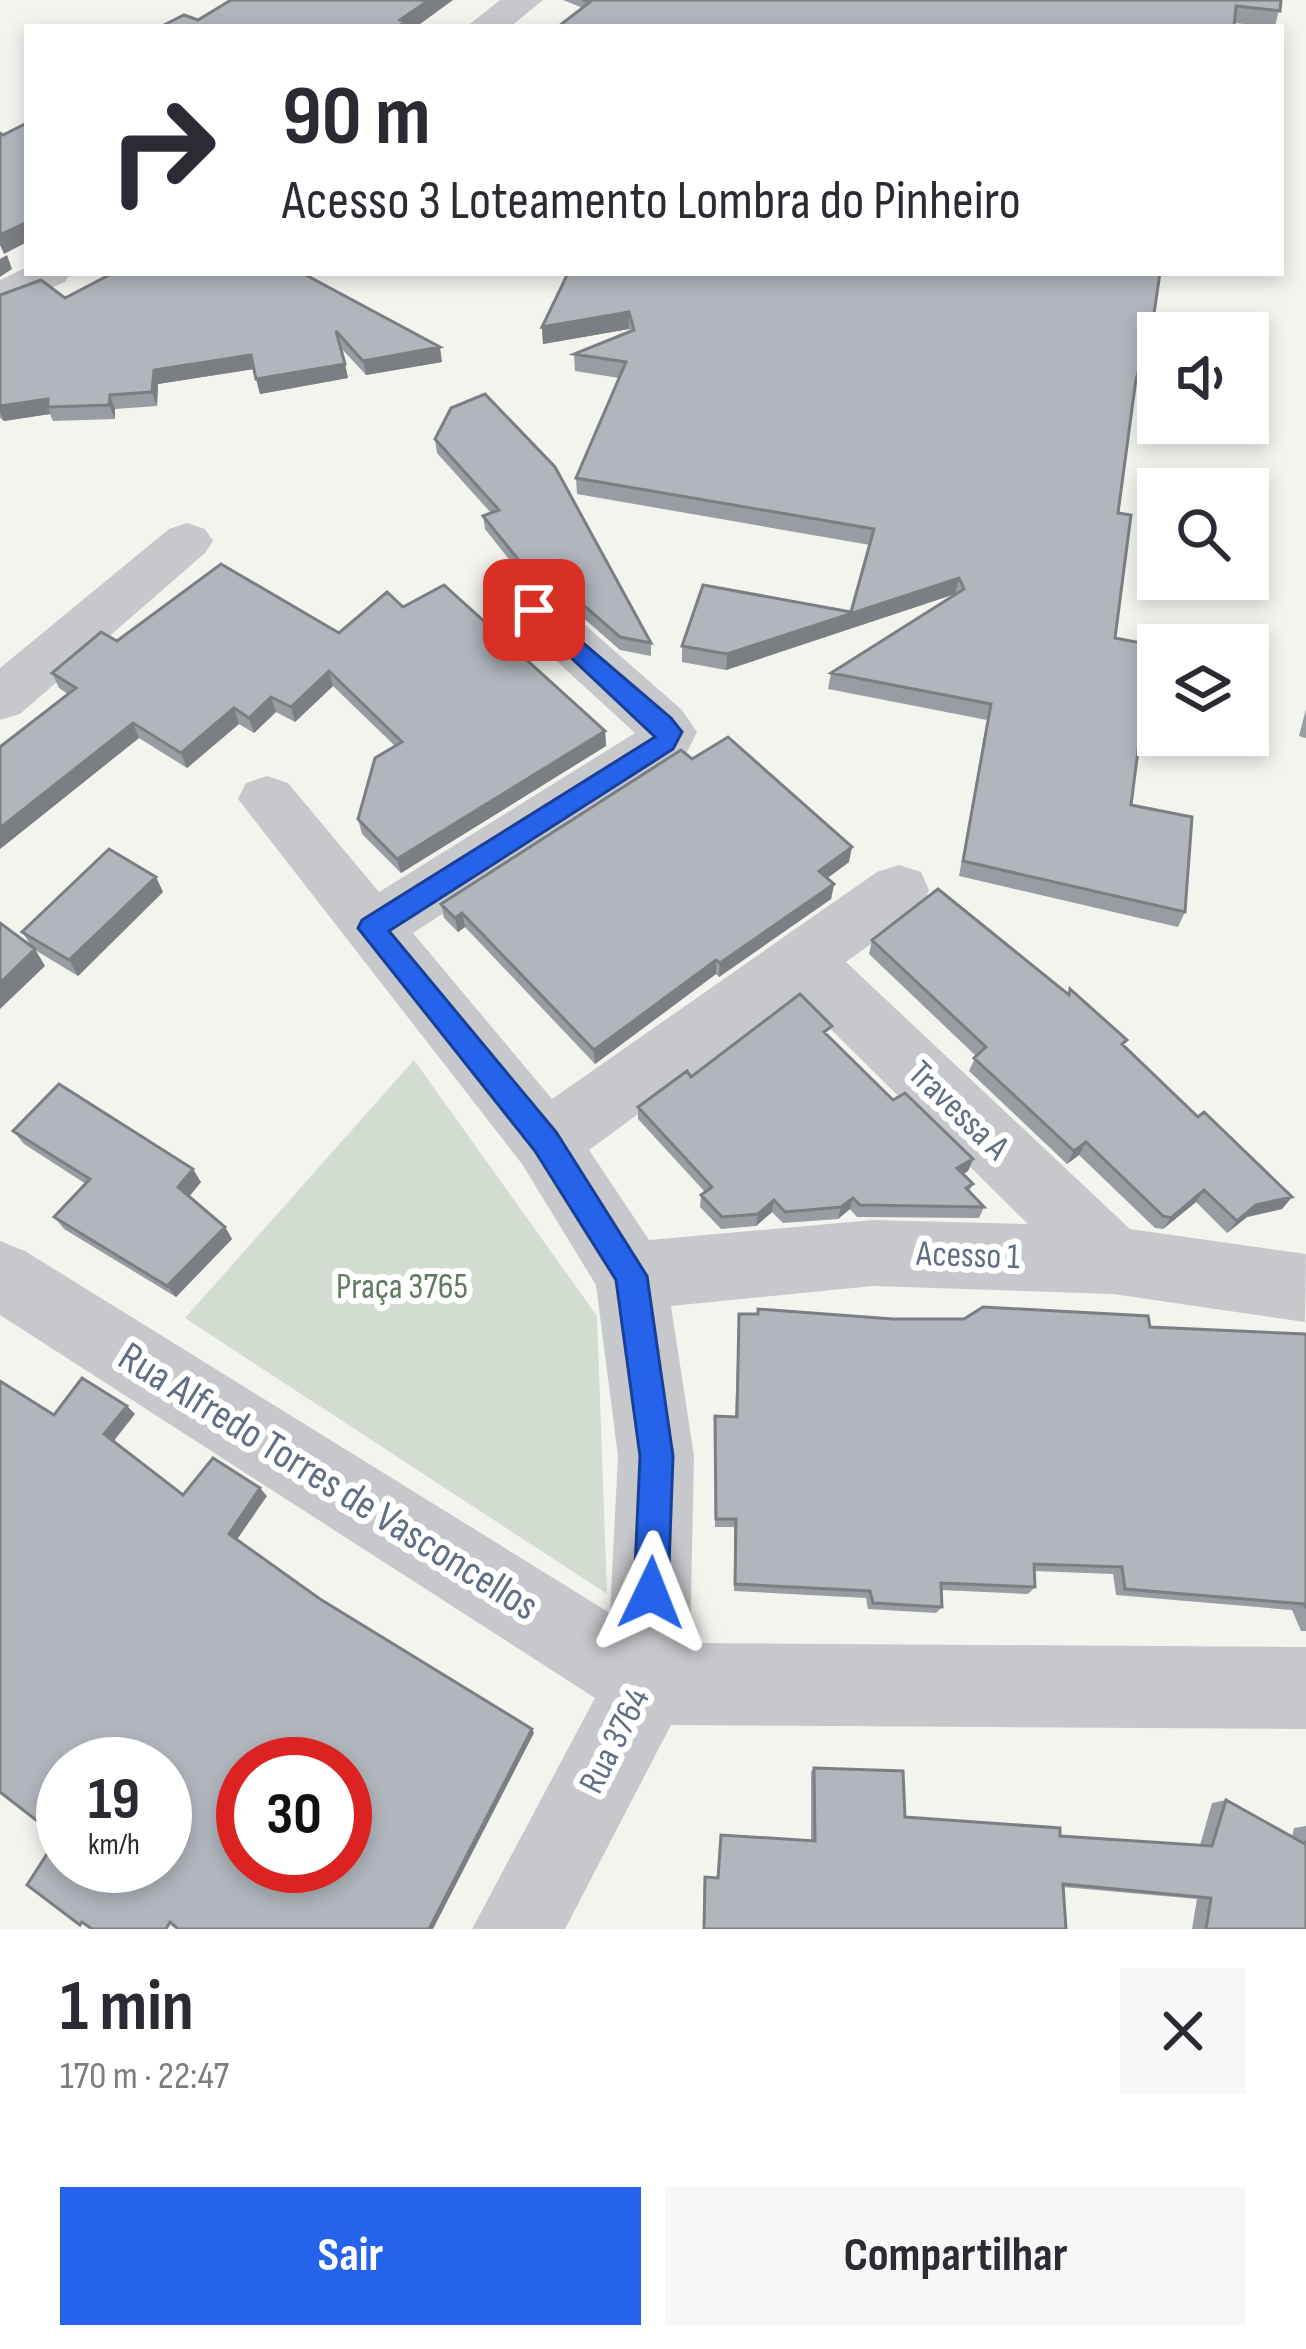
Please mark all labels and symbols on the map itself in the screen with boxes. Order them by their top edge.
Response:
pin [483,559,585,661]
street label: Travessa A [899,1053,1018,1170]
street label: Acesso 1 [915,1233,1021,1279]
park label: Praça 3765 [336,1266,468,1309]
street label: Rua Alfredo Torres de Vasconcellos [109,1332,547,1632]
position arrow [588,1530,714,1656]
street label: Rua 3764 [570,1681,660,1801]
speed limit sign: 30 [216,1737,372,1893]

